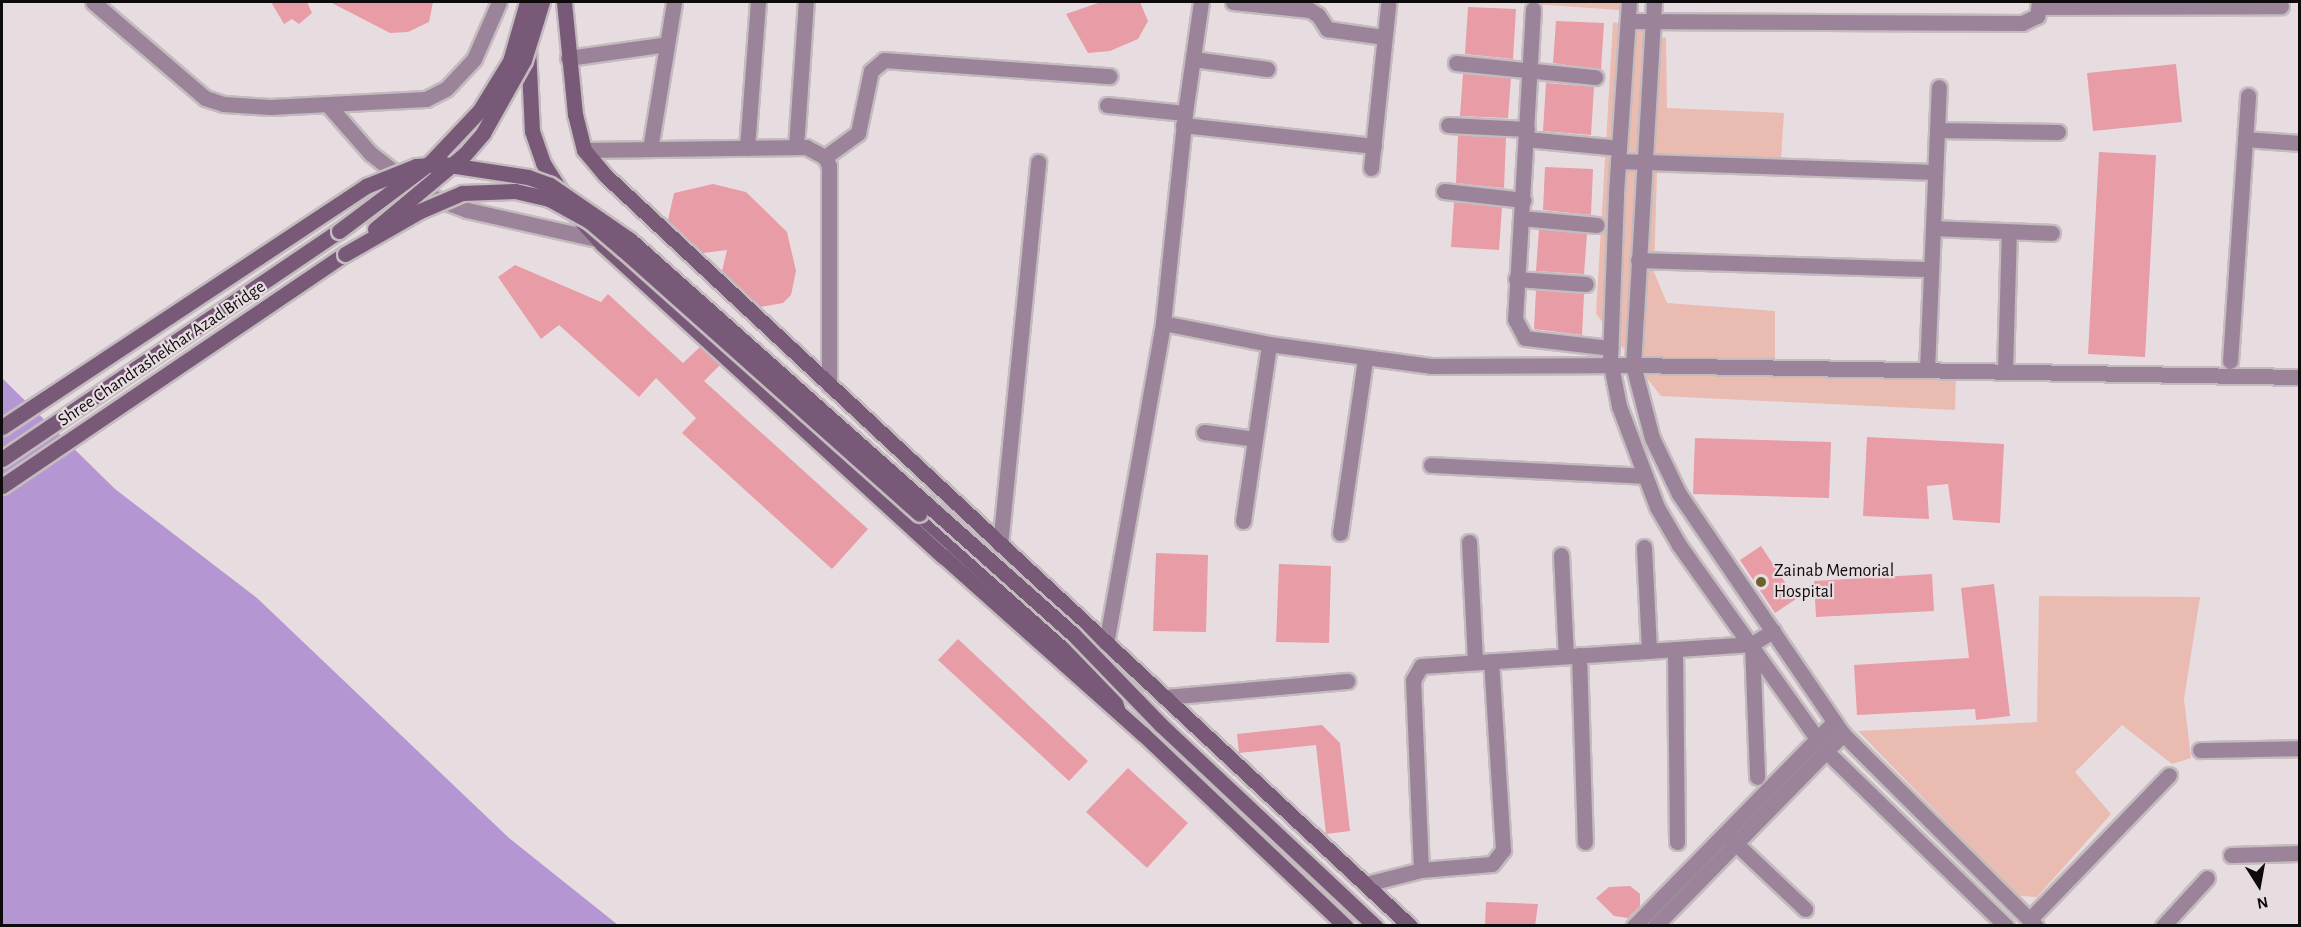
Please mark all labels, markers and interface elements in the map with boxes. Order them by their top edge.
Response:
street label: Shree Chandrashekhar Azad Bridge [54,276,270,432]
place label: Zainab Memorial Hospital [1774,561,1894,604]
marker: Zainab Memorial Hospital [1752,573,1770,591]
north arrow [2229,855,2289,915]
text: N [2255,894,2269,912]

